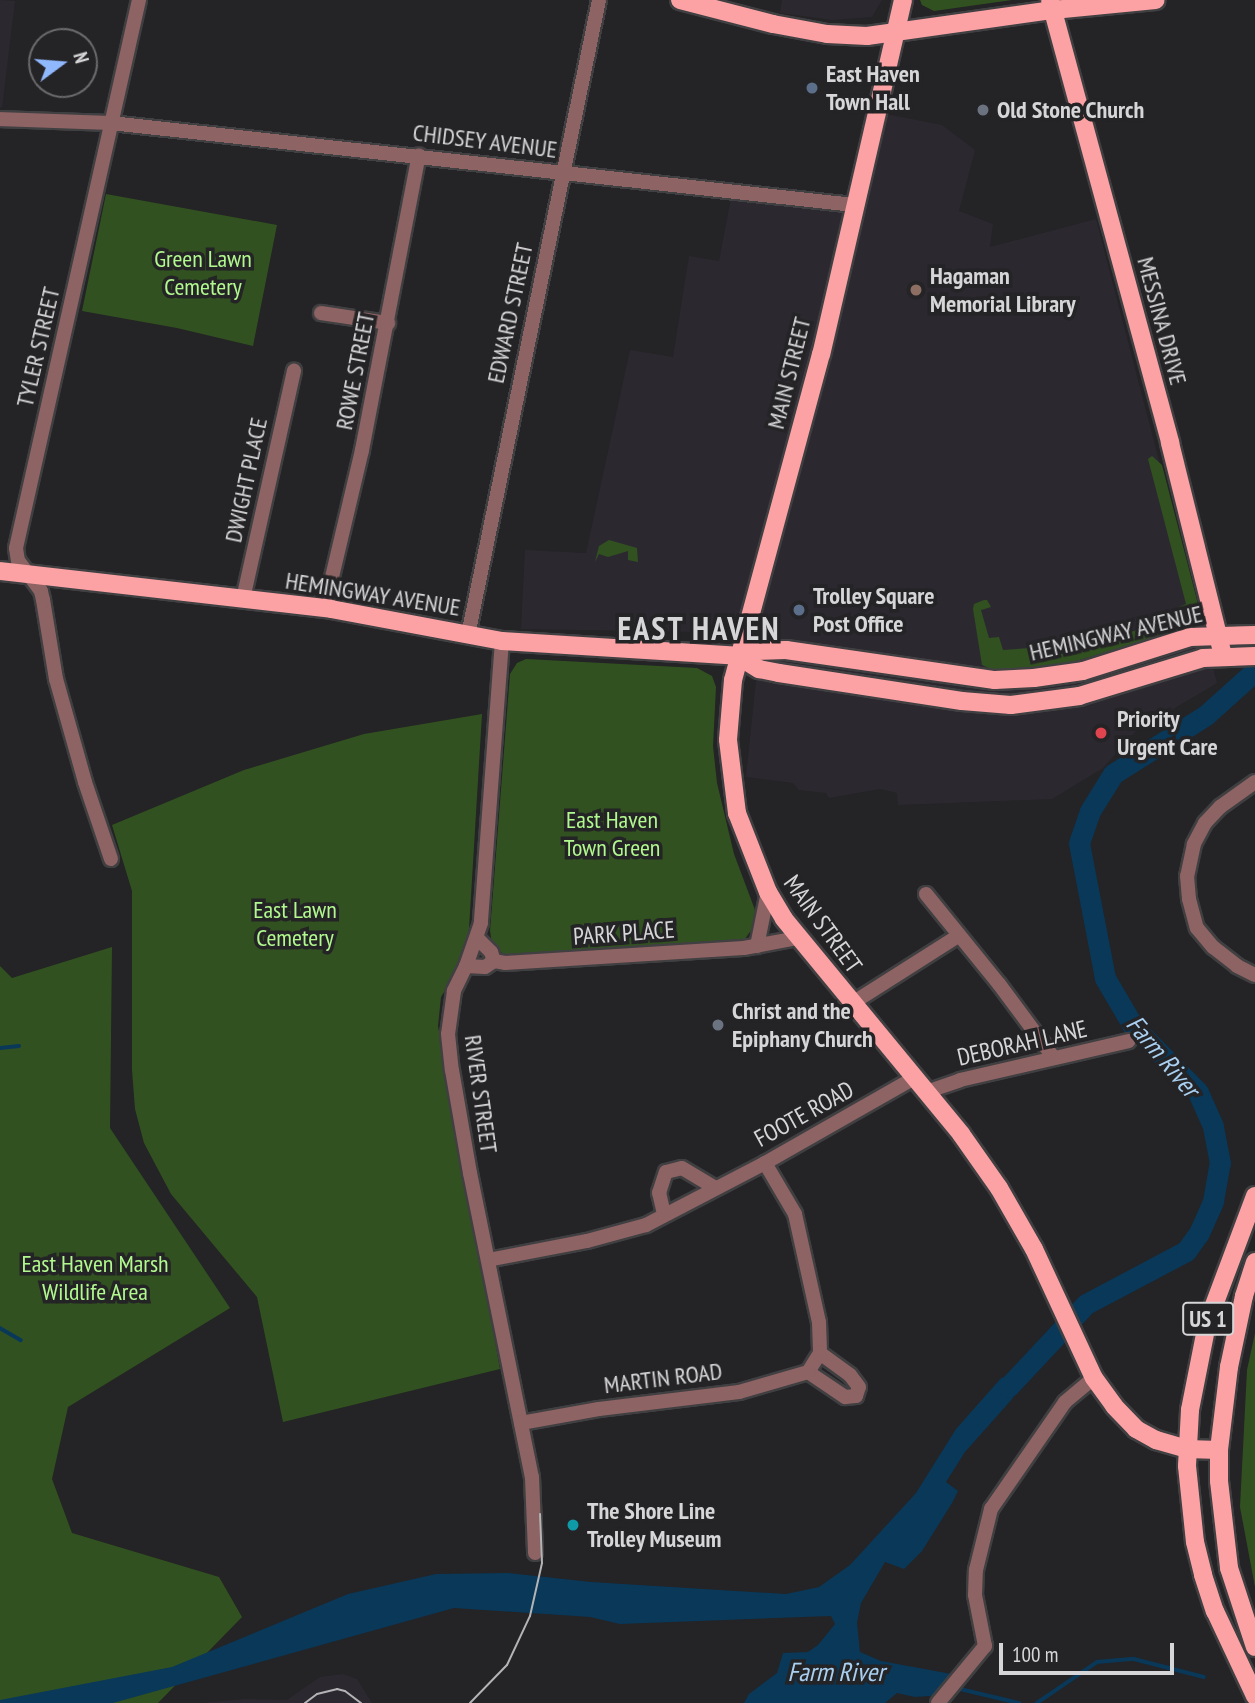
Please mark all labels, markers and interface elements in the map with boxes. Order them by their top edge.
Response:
north arrow [28,28,98,98]
text: N [68,50,94,66]
place label: East Haven Town Hall [826,60,920,116]
marker: East Haven Town Hall [804,80,820,96]
place label: Old Stone Church [997,96,1145,124]
marker: Old Stone Church [975,102,991,118]
street label: CHIDSEY AVENUE [411,118,559,164]
street label: EDWARD STREET [481,240,539,386]
park label: Green Lawn Cemetery [154,245,252,301]
street label: MESSINA DRIVE [1131,253,1193,389]
place label: Hagaman Memorial Library [930,262,1076,318]
marker: Hagaman Memorial Library [908,282,924,298]
street label: TYLER STREET [10,284,66,410]
street label: ROWE STREET [330,310,380,432]
street label: MAIN STREET [761,314,817,432]
street label: DWIGHT PLACE [219,415,273,545]
street label: HEMINGWAY AVENUE [283,566,463,622]
place label: Trolley Square Post Office [813,582,935,638]
street label: HEMINGWAY AVENUE [1026,599,1206,667]
marker: Trolley Square Post Office [791,602,807,618]
district label: EAST HAVEN [618,609,780,647]
place label: Priority Urgent Care [1117,705,1218,761]
marker: Priority Urgent Care [1091,723,1111,743]
park label: East Haven Town Green [564,806,660,862]
street label: MAIN STREET [778,869,868,979]
park label: East Lawn Cemetery [253,896,337,952]
street label: PARK PLACE [572,915,676,951]
place label: Christ and the Epiphany Church [732,997,874,1053]
water label: Farm River [1120,1009,1206,1103]
street label: DEBORAH LANE [954,1014,1090,1072]
marker: Christ and the Epiphany Church [710,1017,726,1033]
street label: RIVER STREET [458,1033,504,1155]
street label: FOOTE ROAD [749,1075,859,1153]
park label: East Haven Marsh Wildlife Area [21,1250,169,1306]
road number: US 1 [1182,1300,1234,1338]
street label: MARTIN ROAD [602,1356,724,1400]
place label: The Shore Line Trolley Museum [587,1497,722,1553]
marker: The Shore Line Trolley Museum [565,1517,581,1533]
scale bar [1003,1630,1178,1674]
text: 100 m [1012,1641,1058,1668]
water label: Farm River [788,1656,884,1688]

